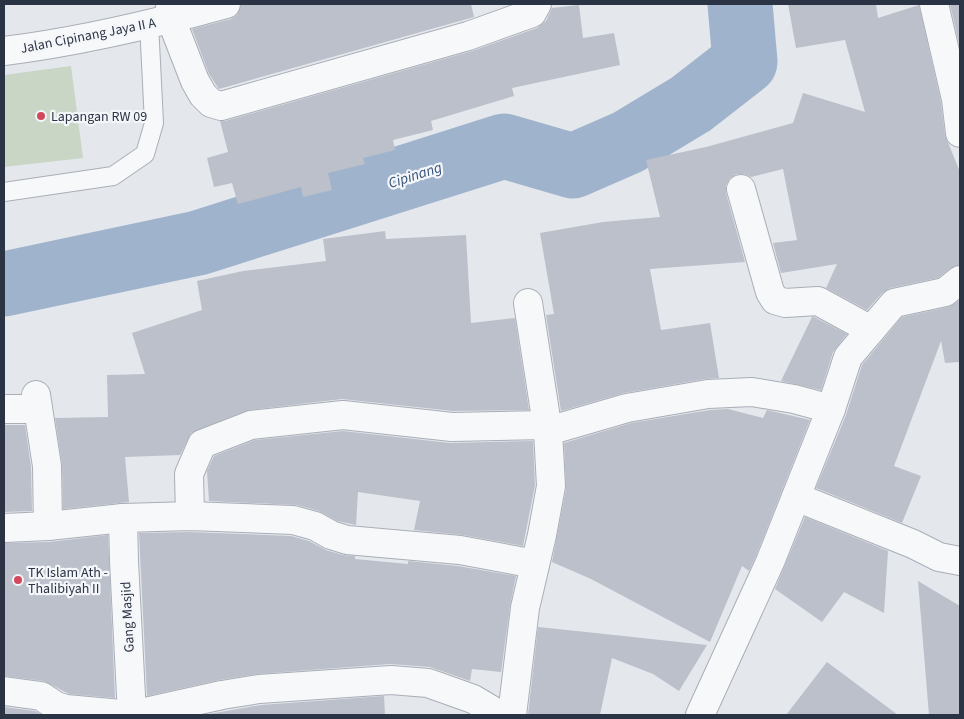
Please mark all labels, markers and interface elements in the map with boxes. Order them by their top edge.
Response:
street label: Jalan Cipinang Jaya II A [19,13,158,59]
place label: Lapangan RW 09 [51,107,147,127]
marker: Lapangan RW 09 [35,110,47,122]
water label: Cipinang [386,157,445,194]
place label: TK Islam Ath - Thalibiyah II [28,563,108,599]
marker: TK Islam Ath - Thalibiyah II [12,574,24,586]
street label: Gang Masjid [116,581,140,653]

